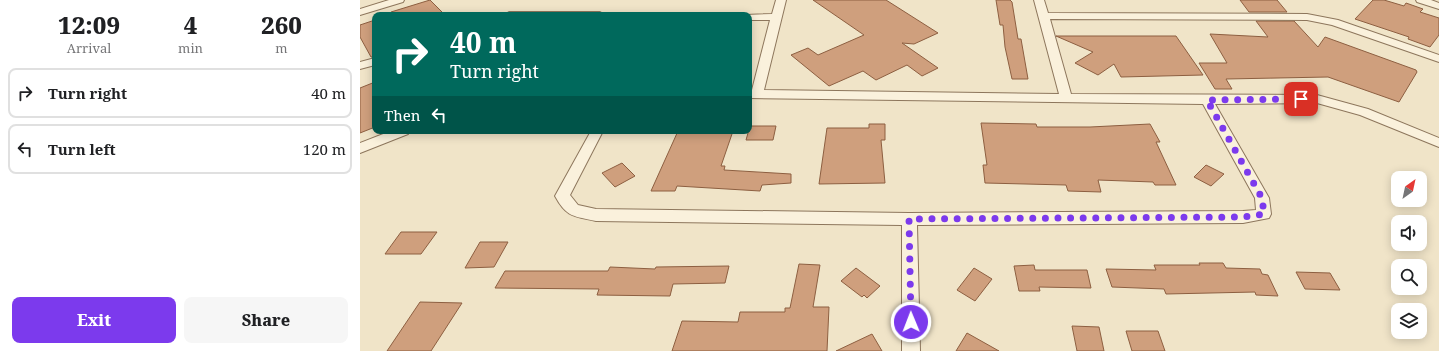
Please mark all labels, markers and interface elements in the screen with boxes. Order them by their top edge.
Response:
text: 12:09 [58,8,120,41]
text: 4 [184,8,197,41]
text: 260 [261,8,302,41]
text: 40 m [450,23,517,61]
icon: right [384,28,436,80]
text: Arrival [67,39,111,57]
text: min [178,39,203,57]
text: m [275,39,288,57]
text: Turn right [450,59,539,83]
icon: right [14,82,36,104]
pin [1284,82,1318,116]
text: Turn right [48,83,127,103]
text: 40 m [311,83,346,103]
icon: arrive [1290,88,1312,110]
icon: left [428,104,450,126]
text: Then [384,105,420,125]
icon: left [14,138,36,160]
text: Turn left [48,139,116,159]
text: 120 m [303,139,346,159]
north arrow [1391,171,1427,207]
map controls [1391,171,1427,339]
button: sound [1391,215,1427,251]
button: search [1391,259,1427,295]
button: Exit [12,297,176,343]
button: Share [184,297,348,343]
position arrow [890,301,932,343]
button: layers [1391,303,1427,339]

